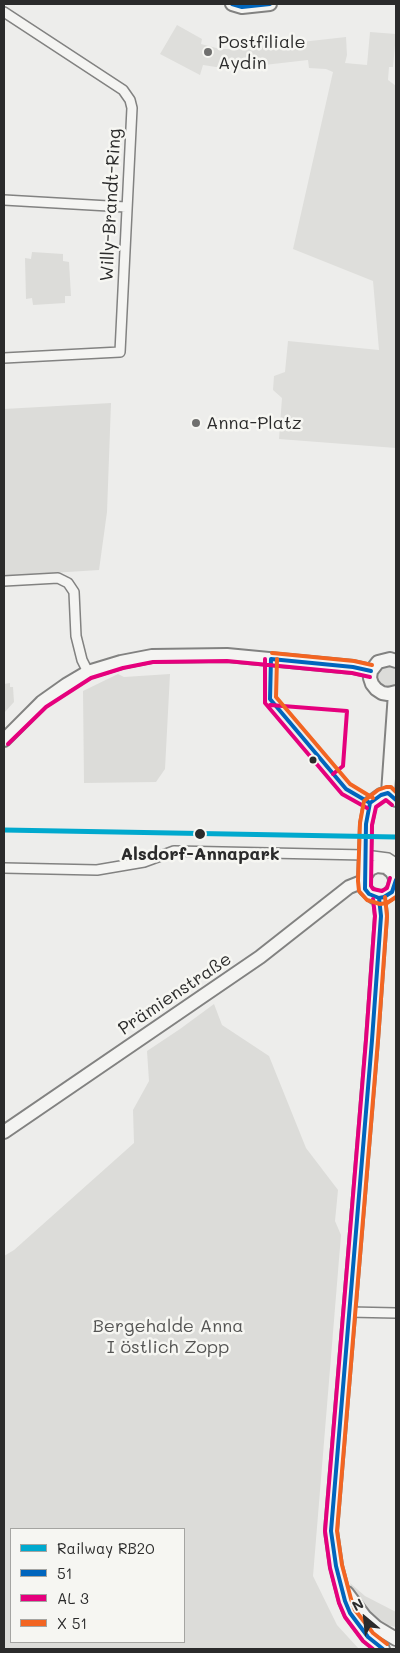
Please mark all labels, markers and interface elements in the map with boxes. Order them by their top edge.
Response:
place label: Postfiliale Aydin [218,31,306,74]
marker: Postfiliale Aydin [202,46,214,58]
street label: Willy-Brandt-Ring [96,128,126,282]
place label: Anna-Platz [206,412,302,434]
marker: Anna-Platz [190,417,202,429]
unlabelled marker [308,755,318,765]
marker: Alsdorf-Annapark [193,827,207,841]
place label: Alsdorf-Annapark [120,843,280,865]
street label: Prämienstraße [114,948,236,1040]
park label: Bergehalde Anna I östlich Zopp [93,1315,243,1358]
legend [10,1528,185,1643]
text: Railway RB20 [57,1538,154,1558]
text: 51 [57,1563,72,1583]
text: AL 3 [57,1588,89,1608]
north arrow [340,1593,390,1643]
text: N [349,1593,367,1615]
text: X 51 [57,1613,87,1633]

